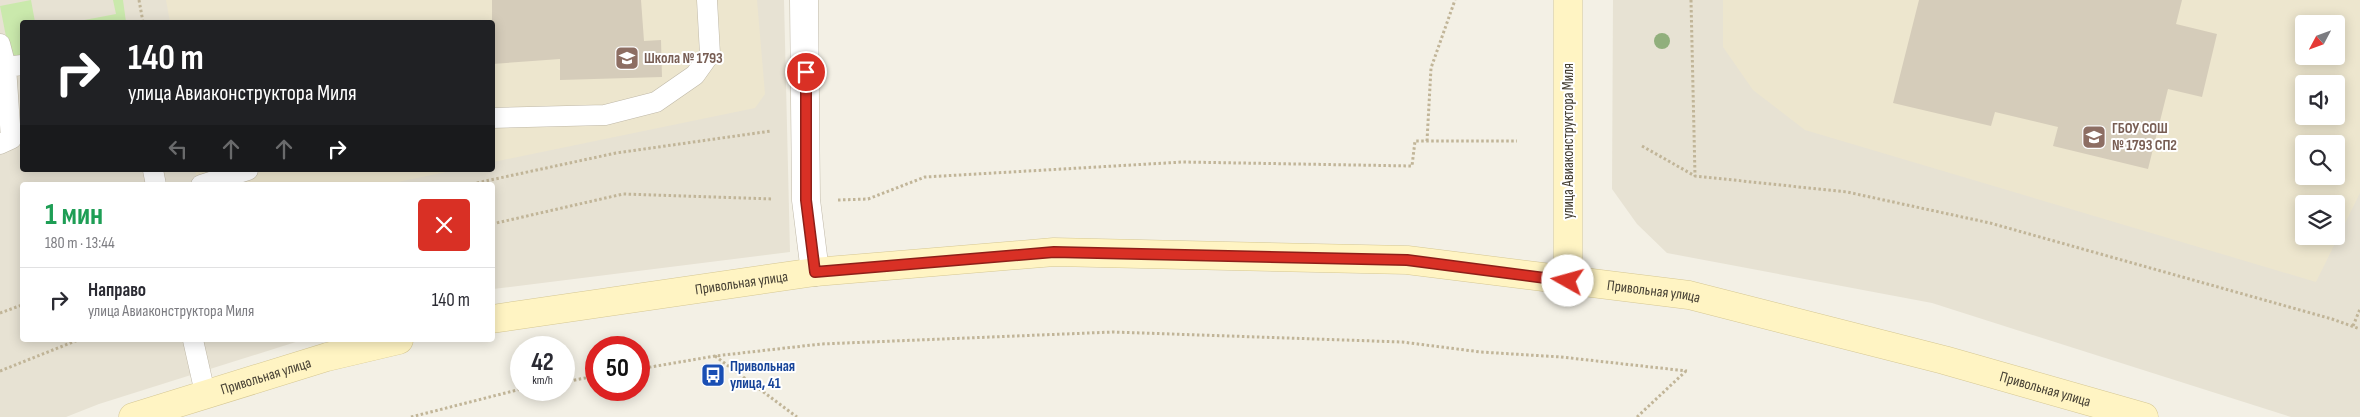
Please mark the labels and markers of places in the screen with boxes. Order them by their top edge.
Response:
school or university icon: Школа № 1793 [614,45,640,71]
place label: Школа № 1793 [644,49,723,68]
pin [785,51,827,93]
place label: ГБОУ СОШ № 1793 СП2 [2112,119,2177,155]
school or university icon: ГБОУ СОШ № 1793 СП2 [2081,124,2107,150]
place label: Привольная улица, 41 [730,357,795,393]
bus stop icon: Привольная улица, 41 [700,362,726,388]

